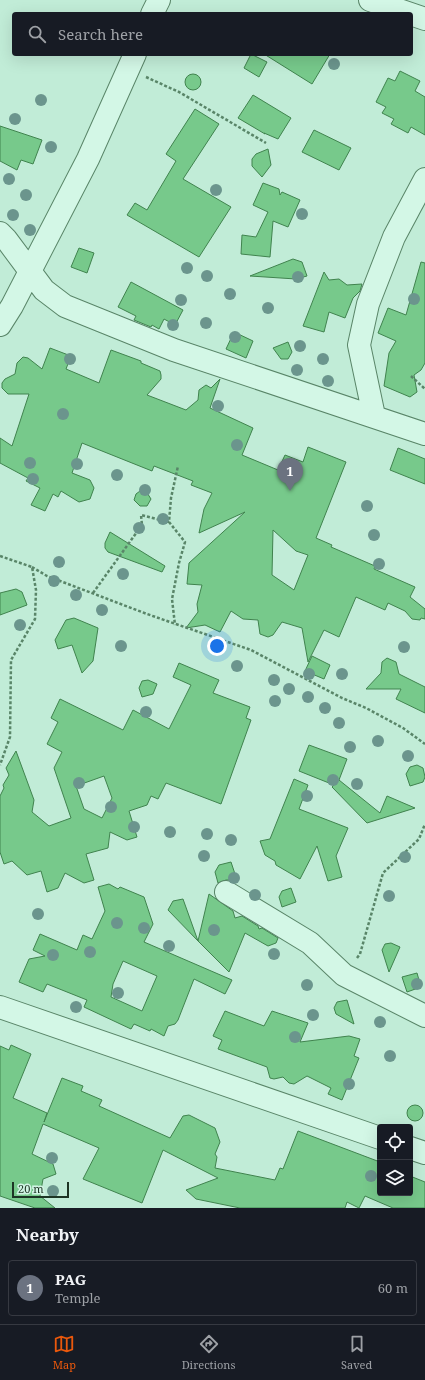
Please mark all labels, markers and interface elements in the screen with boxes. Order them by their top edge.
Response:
search box [12,12,413,56]
icon: search [26,23,48,45]
text: Search here [58,24,143,44]
pin: 1 [277,458,303,491]
your location [207,636,227,656]
map controls [377,1124,413,1196]
button: locate [377,1124,413,1160]
button: layers [377,1160,413,1196]
scale bar [12,1180,69,1199]
text: 20 m [18,1181,44,1196]
text: Nearby [16,1223,79,1246]
text: PAG [55,1269,86,1289]
text: 1 [26,1279,34,1297]
text: 60 m [378,1279,408,1297]
text: Temple [55,1289,101,1307]
tab: Map [53,1333,76,1372]
tab: Directions [182,1333,235,1372]
tab: Saved [341,1333,372,1372]

